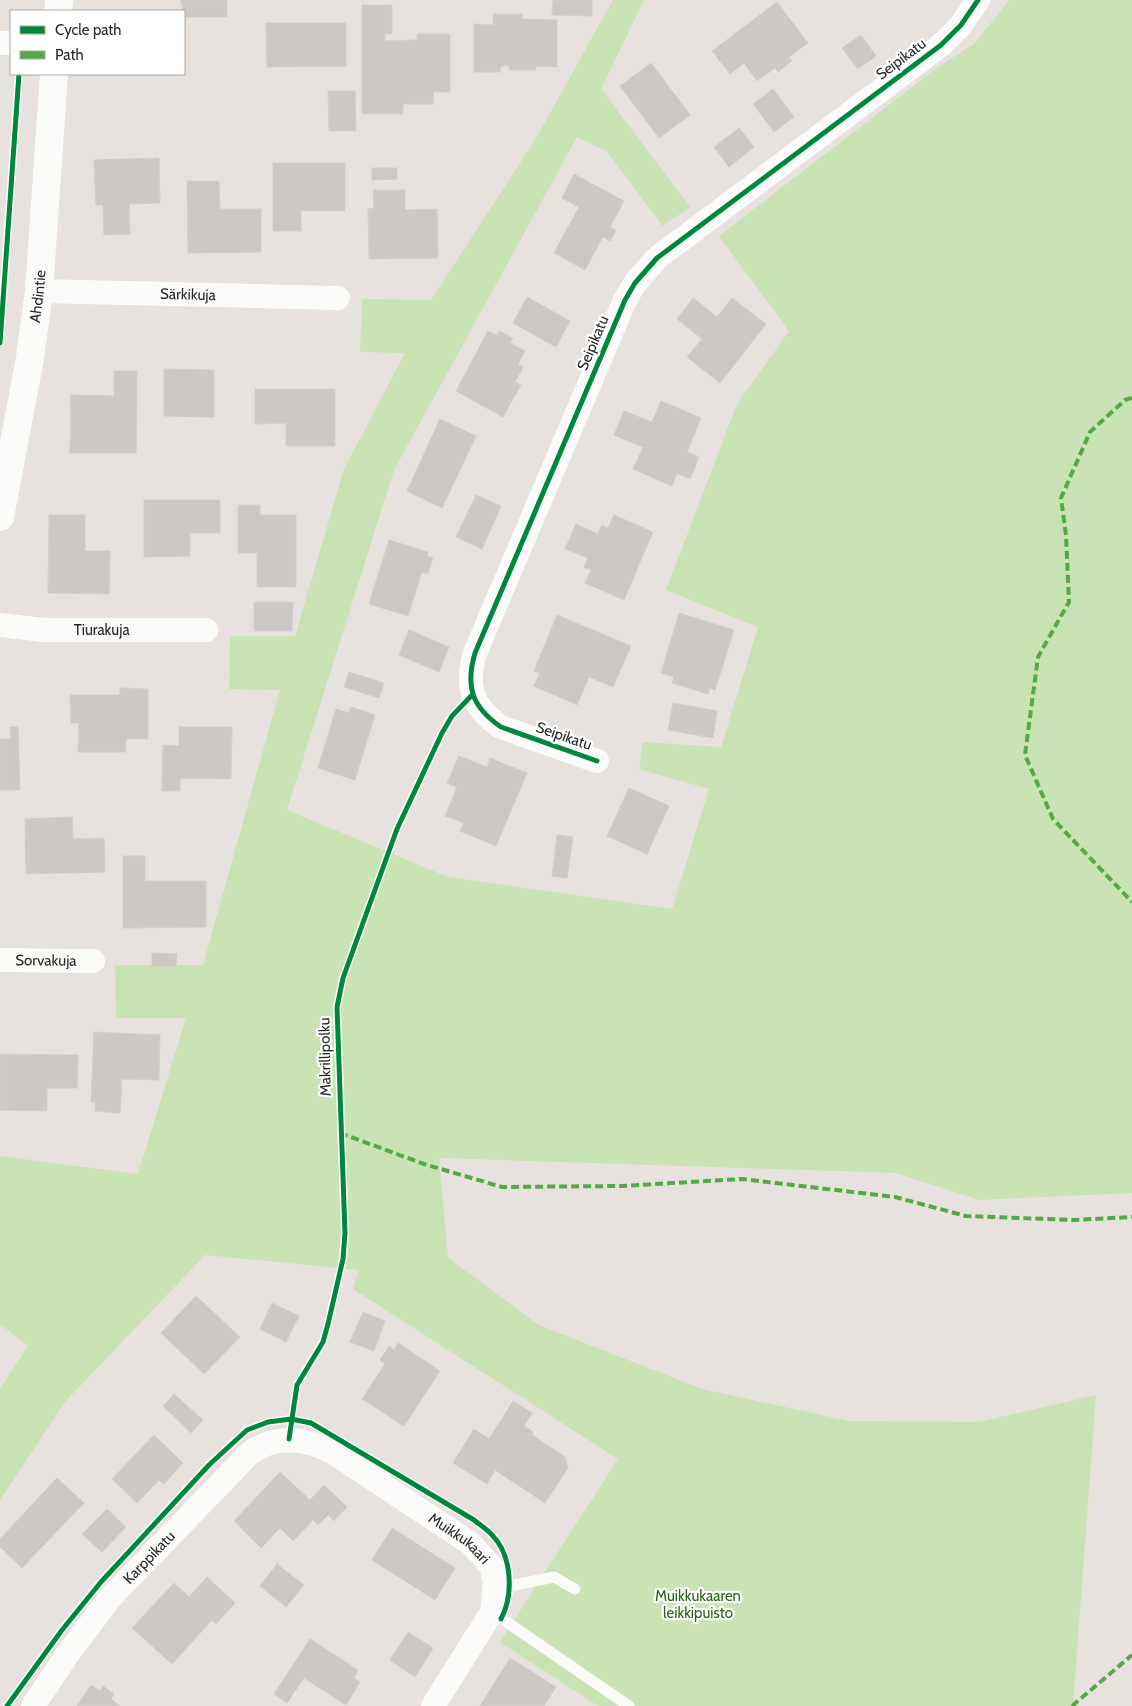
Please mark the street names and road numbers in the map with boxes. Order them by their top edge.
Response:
street label: Seipikatu [873,34,929,84]
street label: Ahdintie [26,269,49,324]
street label: Särkikuja [160,285,217,304]
street label: Seipikatu [573,313,613,373]
street label: Tiurakuja [74,621,130,639]
street label: Seipikatu [534,718,594,754]
street label: Sorvakuja [15,951,78,970]
street label: Makrillipolku [315,1017,335,1097]
street label: Muikkukaari [425,1509,494,1568]
street label: Karppikatu [119,1527,179,1588]

